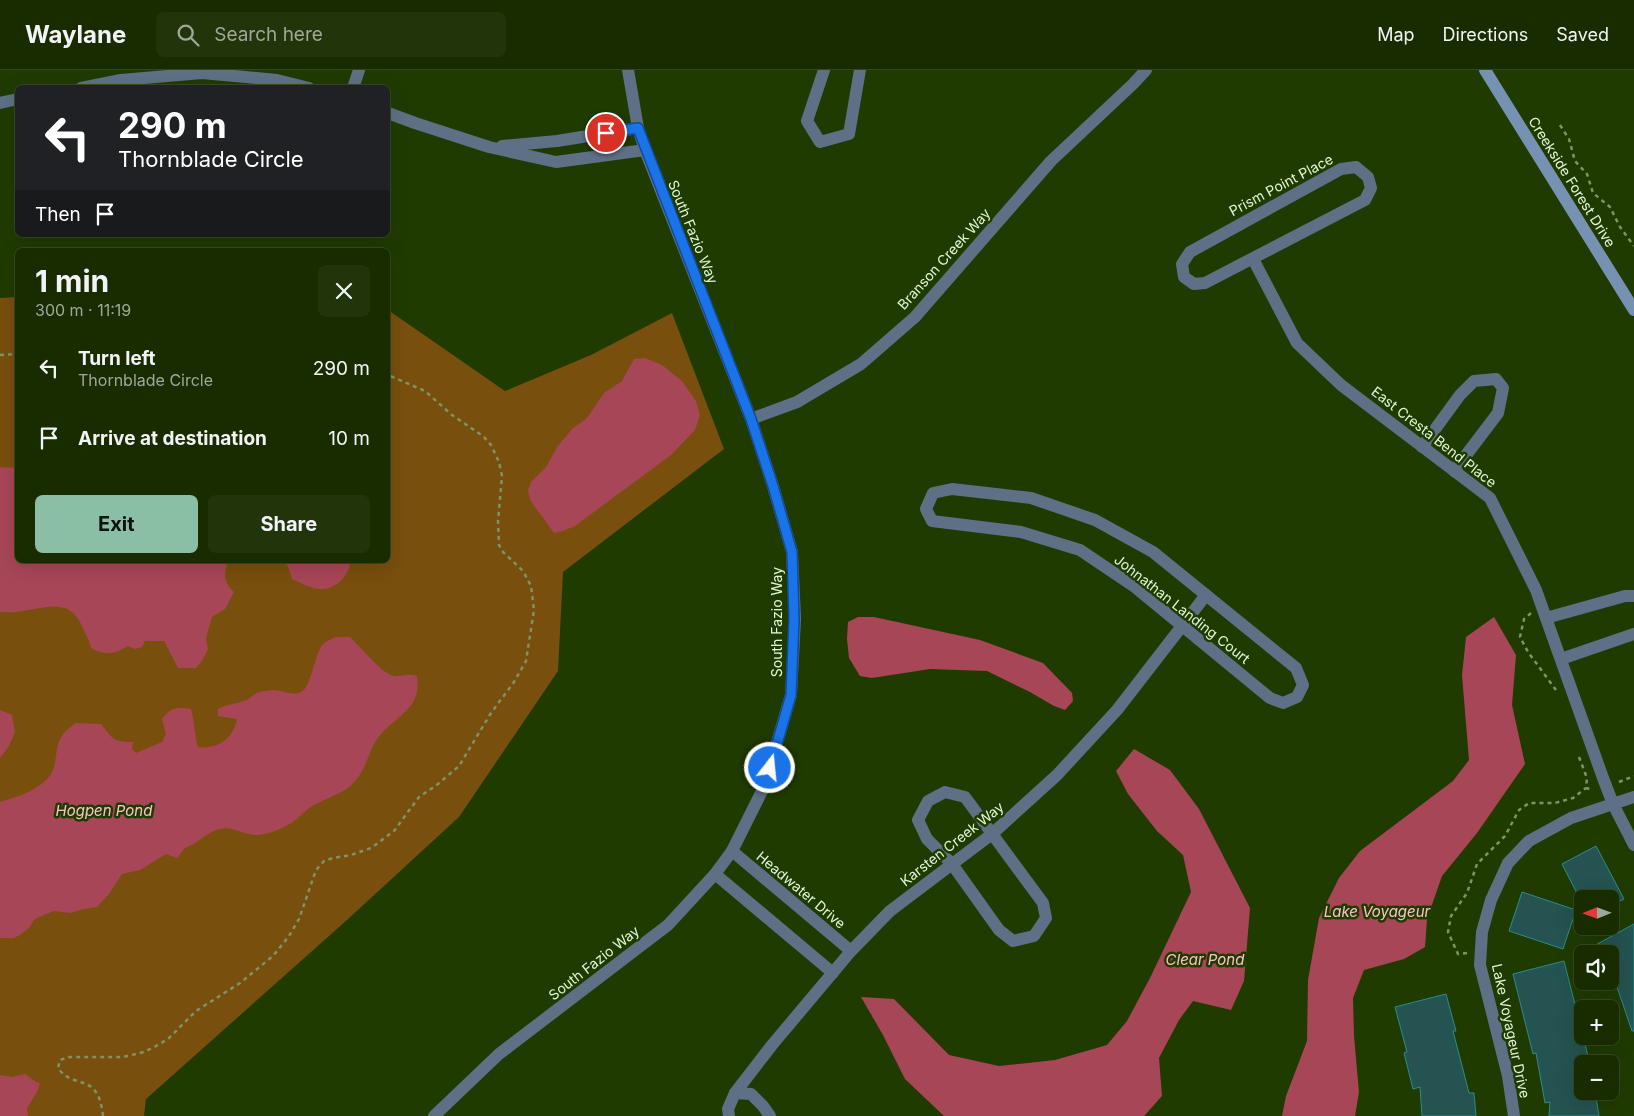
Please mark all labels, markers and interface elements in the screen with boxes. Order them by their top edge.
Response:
search box [156,12,506,57]
text: Waylane [25,20,126,49]
icon: search [174,21,202,49]
text: Search here [214,23,323,46]
text: Map [1377,24,1415,45]
text: Directions [1443,24,1528,45]
text: Saved [1556,24,1609,45]
text: 290 m [118,104,227,146]
icon: left [35,105,100,170]
pin [585,112,627,154]
street label: Creekside Forest Drive [1525,113,1620,250]
icon: arrive [592,119,620,147]
text: Thornblade Circle [118,146,304,172]
street label: Prism Point Place [1226,150,1336,219]
street label: South Fazio Way [665,177,722,286]
icon: arrive [91,200,119,228]
text: Then [35,203,81,226]
street label: Branson Creek Way [894,204,994,313]
text: 1 min [35,263,109,299]
button: close [318,265,370,317]
text: 300 m · 11:19 [35,300,131,320]
text: Turn left [78,347,156,370]
icon: left [35,354,63,382]
text: 290 m [313,357,370,380]
text: Thornblade Circle [78,370,213,390]
street label: East Cresta Bend Place [1368,383,1500,491]
icon: arrive [35,424,63,452]
text: Arrive at destination [78,427,267,450]
text: 10 m [328,427,370,450]
button: Exit [35,495,198,553]
button: Share [208,495,370,553]
street label: Johnathan Landing Court [1111,550,1254,667]
street label: South Fazio Way [768,567,785,677]
position arrow [743,741,795,793]
street label: Karsten Creek Way [897,798,1007,889]
water label: Hogpen Pond [56,801,153,820]
street label: Headwater Drive [753,847,849,932]
north arrow [1574,890,1619,935]
map controls [1574,890,1619,1100]
water label: Lake Voyageur [1324,902,1431,921]
street label: South Fazio Way [545,922,642,1003]
button: sound [1574,945,1619,990]
water label: Clear Pond [1166,950,1245,969]
street label: Lake Voyageur Drive [1489,962,1534,1100]
button: + [1574,1000,1619,1045]
button: − [1574,1055,1619,1100]

